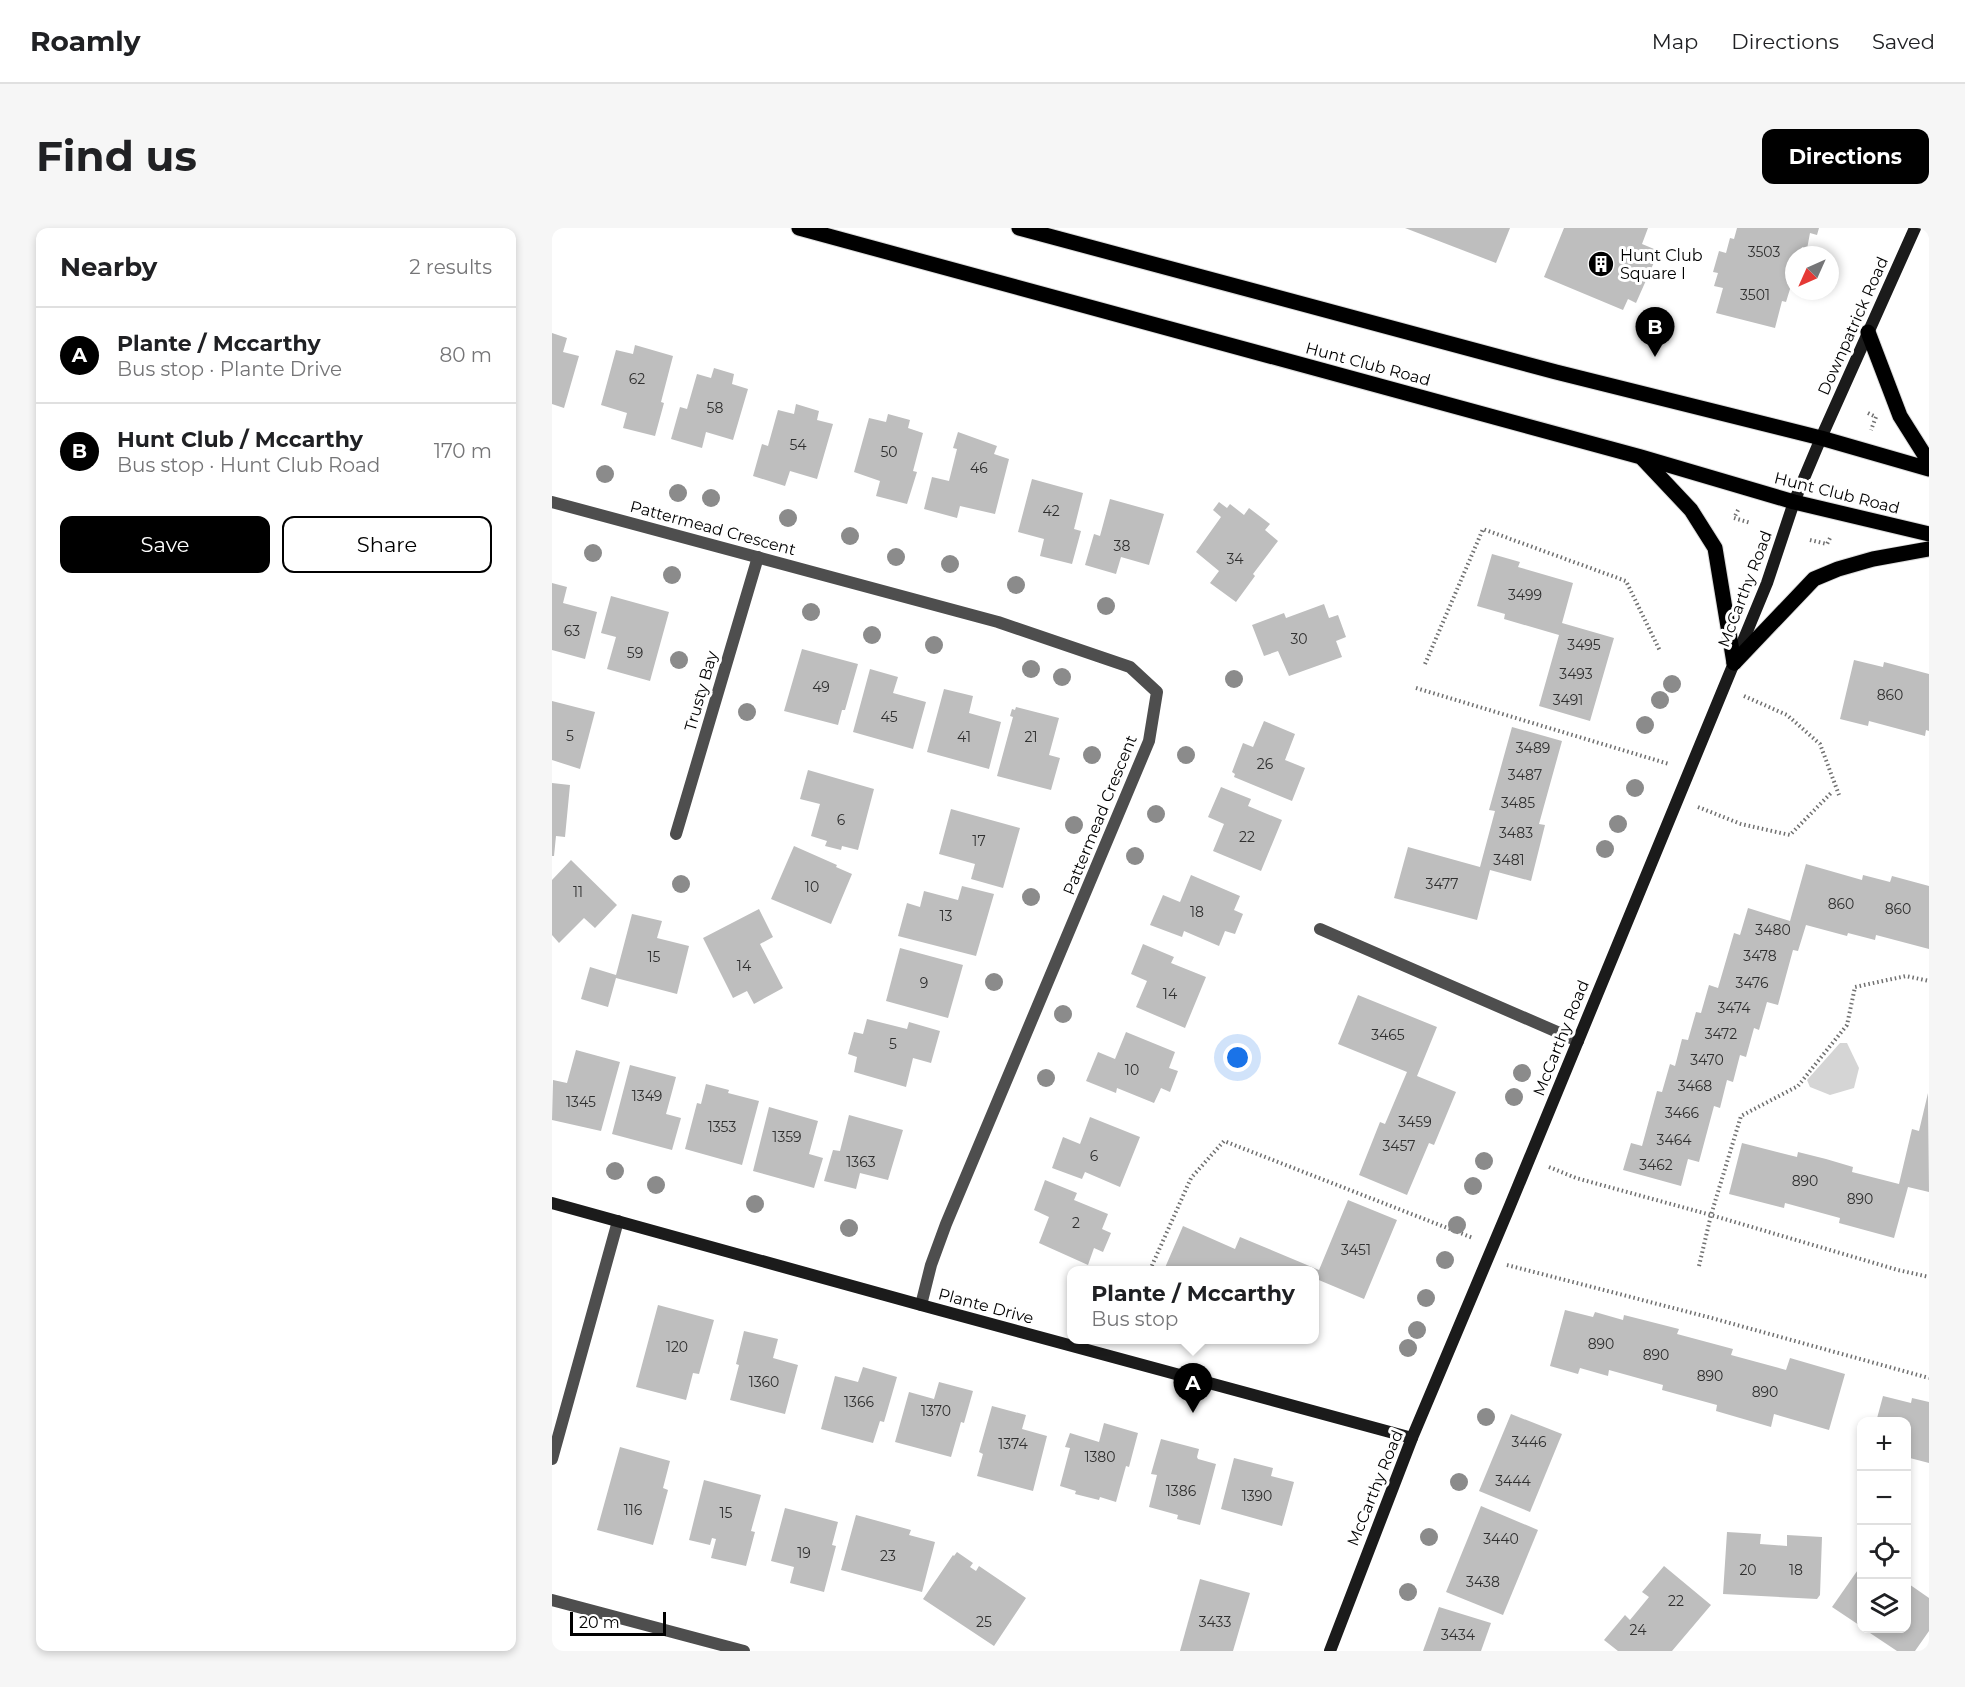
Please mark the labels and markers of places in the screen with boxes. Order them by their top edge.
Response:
place label: Hunt Club Square I [1620,246,1703,283]
building icon: Hunt Club Square I [1586,249,1616,279]
pin: B [1636,308,1674,357]
pin: A [1174,1364,1212,1413]

